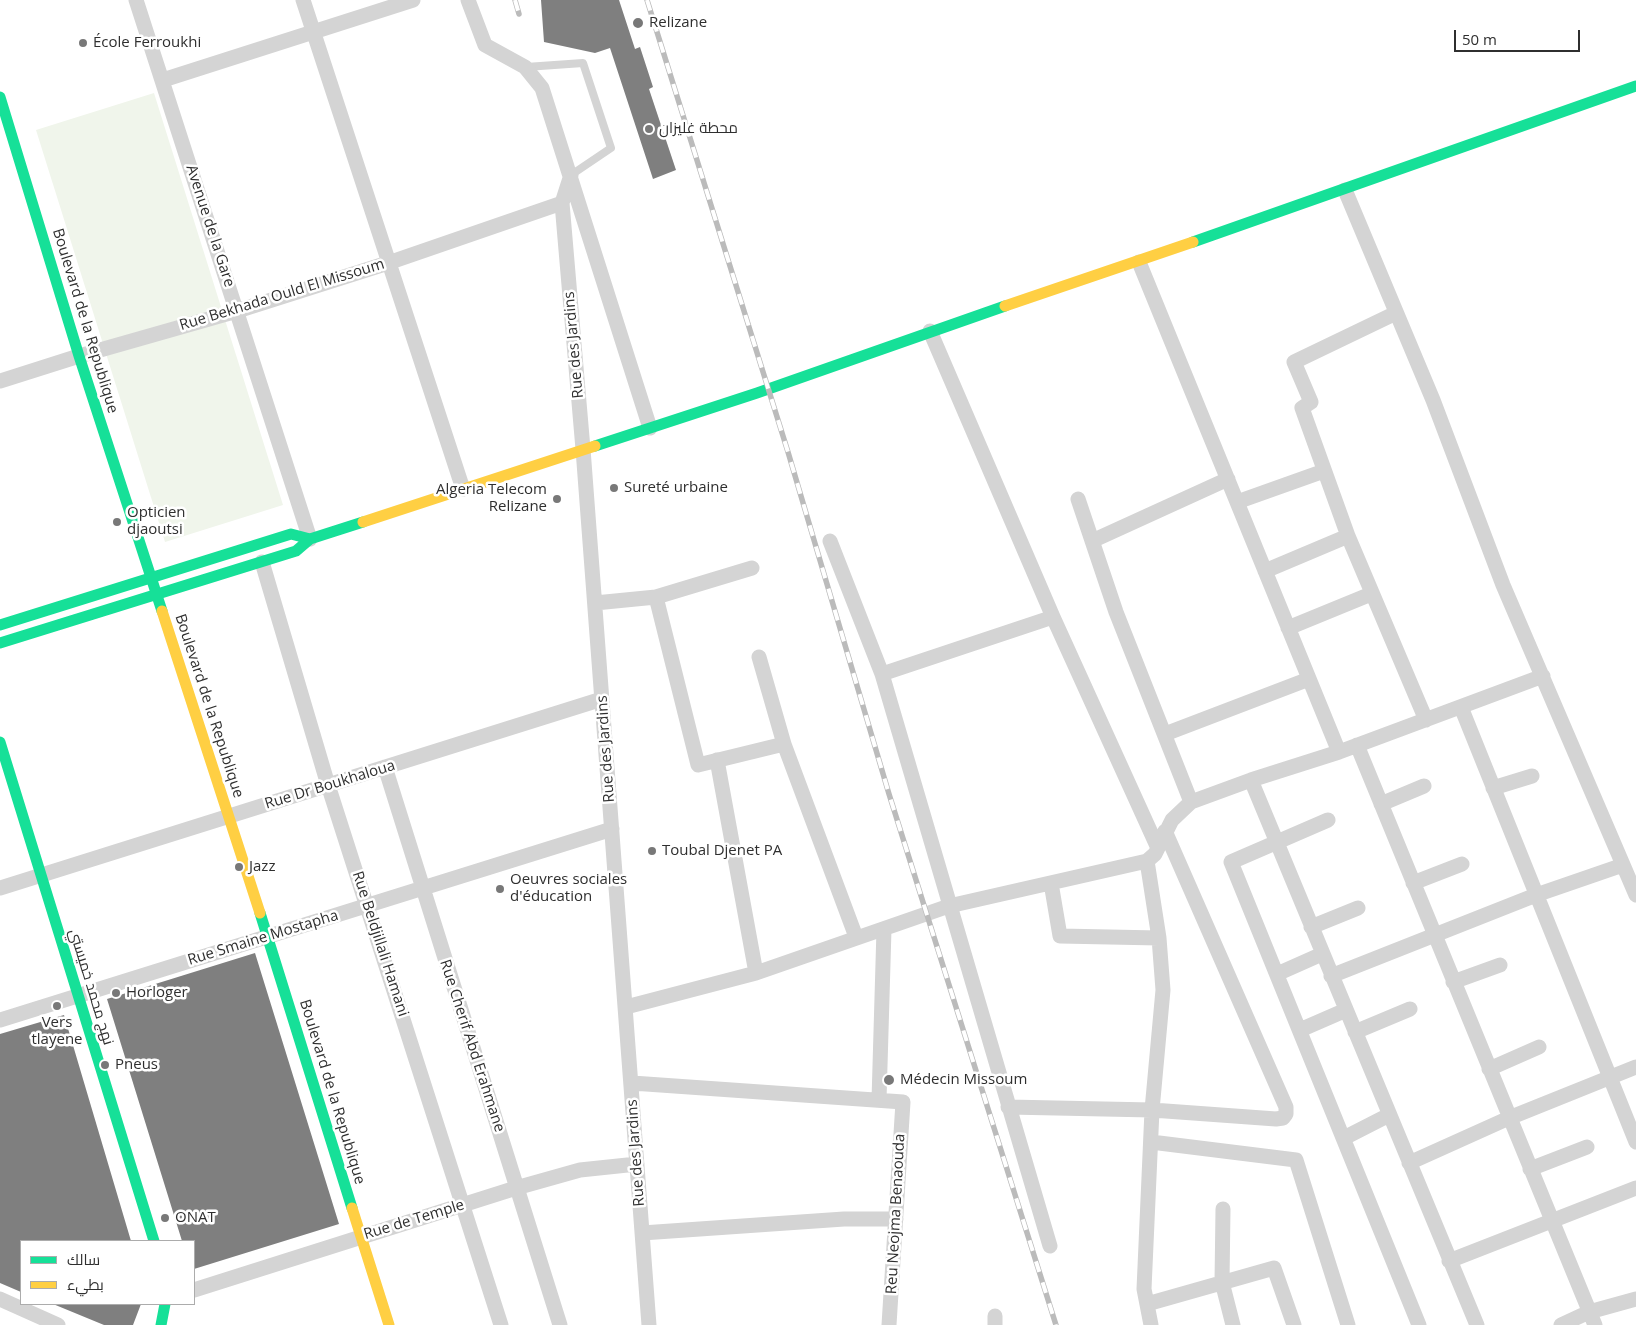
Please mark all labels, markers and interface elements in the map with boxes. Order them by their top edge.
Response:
place label: Relizane [649,14,707,32]
marker: Relizane [631,16,645,30]
scale bar [1456,20,1582,52]
text: 50 m [1462,29,1497,49]
place label: École Ferroukhi [93,34,201,52]
marker: École Ferroukhi [77,37,89,49]
place label: محطة غليزان [659,120,738,138]
marker: محطة غليزان [643,123,655,135]
street label: Avenue de la Gare [182,163,238,289]
street label: Boulevard de la Republique [48,226,122,416]
street label: Rue Bekhada Ould El Missoum [177,255,387,335]
street label: Rue des Jardins [560,291,588,399]
place label: Sureté urbaine [624,479,728,497]
place label: Algeria Telecom Relizane [436,481,547,516]
marker: Sureté urbaine [608,482,620,494]
marker: Algeria Telecom Relizane [551,493,563,505]
place label: Opticien djaoutsi [127,504,186,539]
marker: Opticien djaoutsi [111,516,123,528]
street label: Boulevard de la Republique [171,612,247,800]
street label: Rue des Jardins [593,695,619,803]
street label: Rue Dr Boukhaloua [263,757,397,813]
place label: Toubal Djenet PA [662,842,782,860]
marker: Toubal Djenet PA [646,845,658,857]
place label: Jazz [249,858,275,876]
marker: Jazz [233,861,245,873]
street label: Rue Beldjillali Hamani [348,869,412,1019]
place label: Oeuvres sociales d'éducation [510,871,627,906]
marker: Oeuvres sociales d'éducation [494,883,506,895]
street label: Rue Smaine Mostapha [185,907,341,969]
street label: نهج محمد خميستي [65,927,117,1047]
street label: Rue Cherif Abd Erahmane [436,957,508,1135]
place label: Horloger [126,984,188,1002]
marker: Horloger [110,987,122,999]
street label: Boulevard de la Republique [295,997,369,1187]
marker: Vers tlayene [51,1000,63,1012]
place label: Vers tlayene [31,1014,83,1049]
place label: Pneus [115,1056,158,1074]
marker: Pneus [99,1059,111,1071]
place label: Médecin Missoum [900,1071,1027,1089]
marker: Médecin Missoum [882,1073,896,1087]
street label: Rue des Jardins [623,1099,649,1207]
street label: Reu Neojma Benaouda [883,1133,909,1295]
street label: Rue de Temple [362,1196,466,1244]
place label: ONAT [175,1209,216,1227]
marker: ONAT [159,1212,171,1224]
legend [20,1240,195,1305]
text: سالك [67,1249,100,1269]
text: بطيء [67,1274,104,1294]

